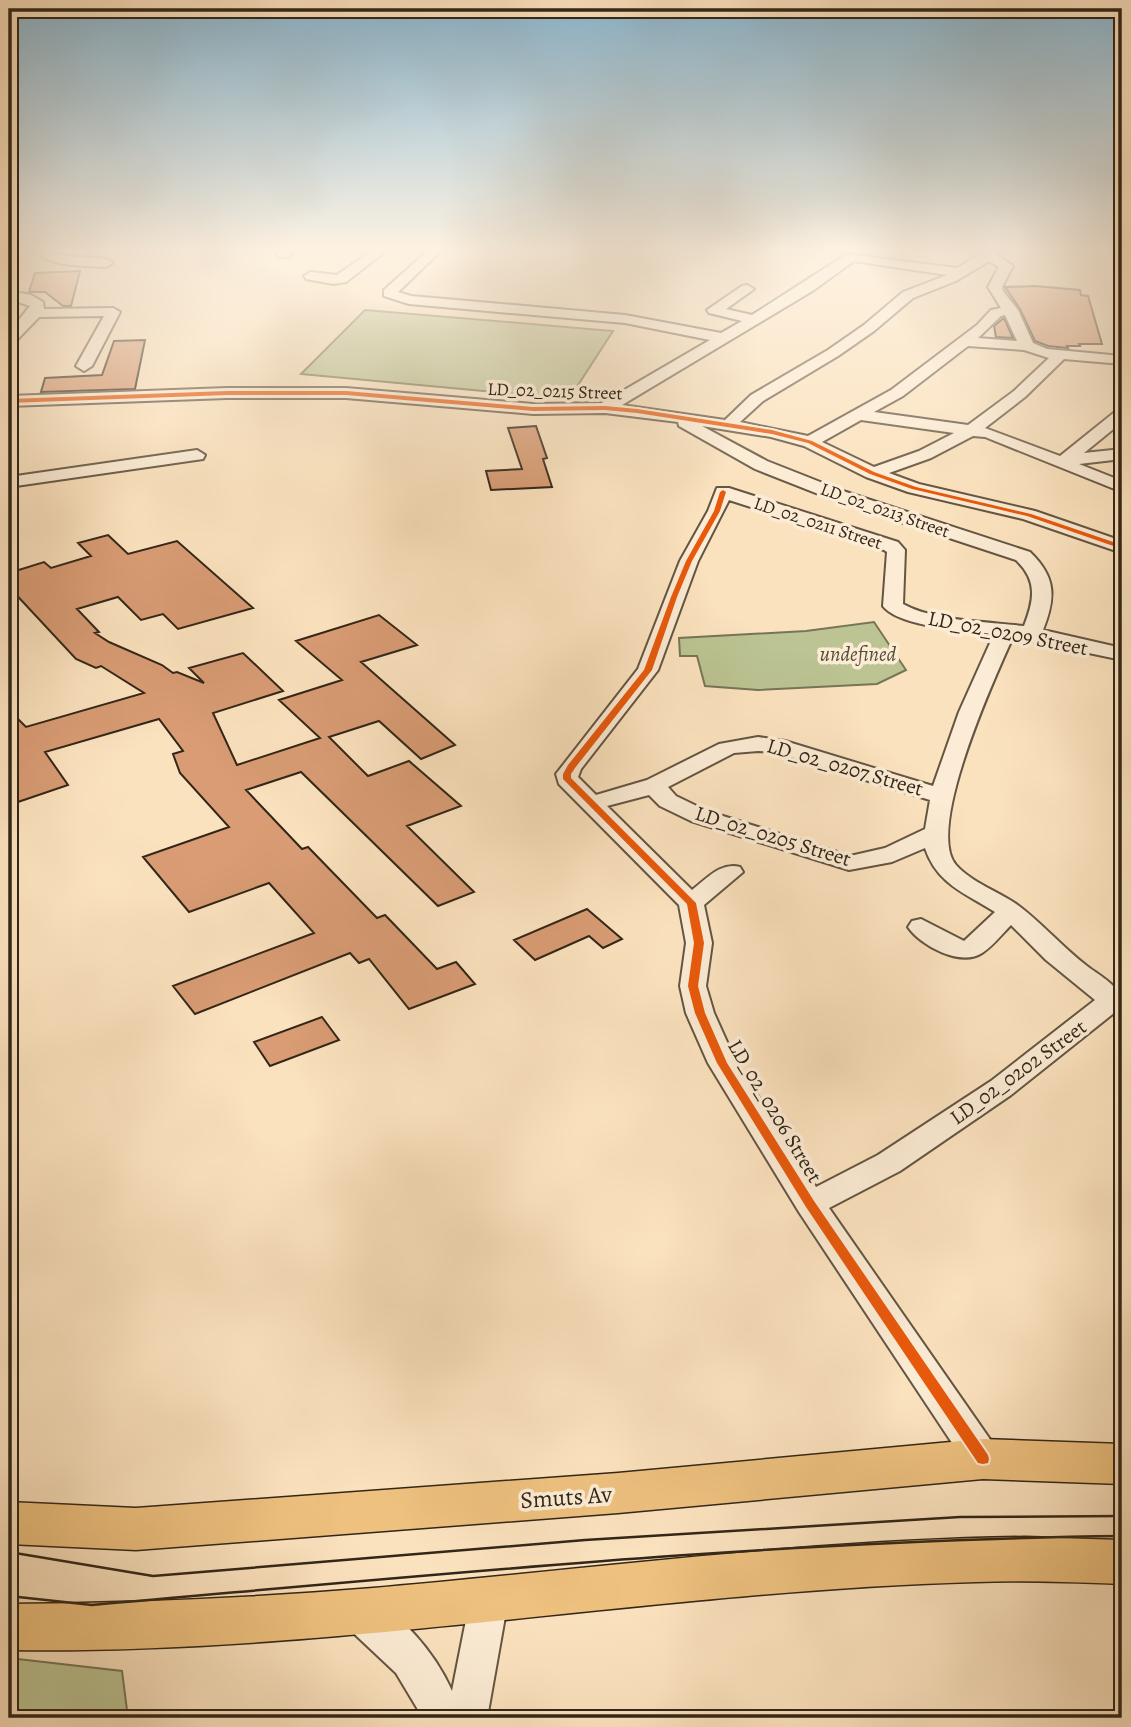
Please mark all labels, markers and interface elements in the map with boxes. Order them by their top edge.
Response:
street label: LD_02_0215 Street [487,377,623,405]
street label: LD_02_0213 Street [817,477,953,543]
street label: LD_02_0211 Street [751,491,885,555]
street label: LD_02_0209 Street [926,604,1090,662]
park label: undefined [820,640,897,668]
street label: LD_02_0207 Street [764,731,926,803]
street label: LD_02_0205 Street [692,799,854,873]
street label: LD_02_0202 Street [944,1013,1092,1131]
street label: LD_02_0206 Street [721,1034,829,1188]
street label: Smuts Av [519,1478,613,1516]

